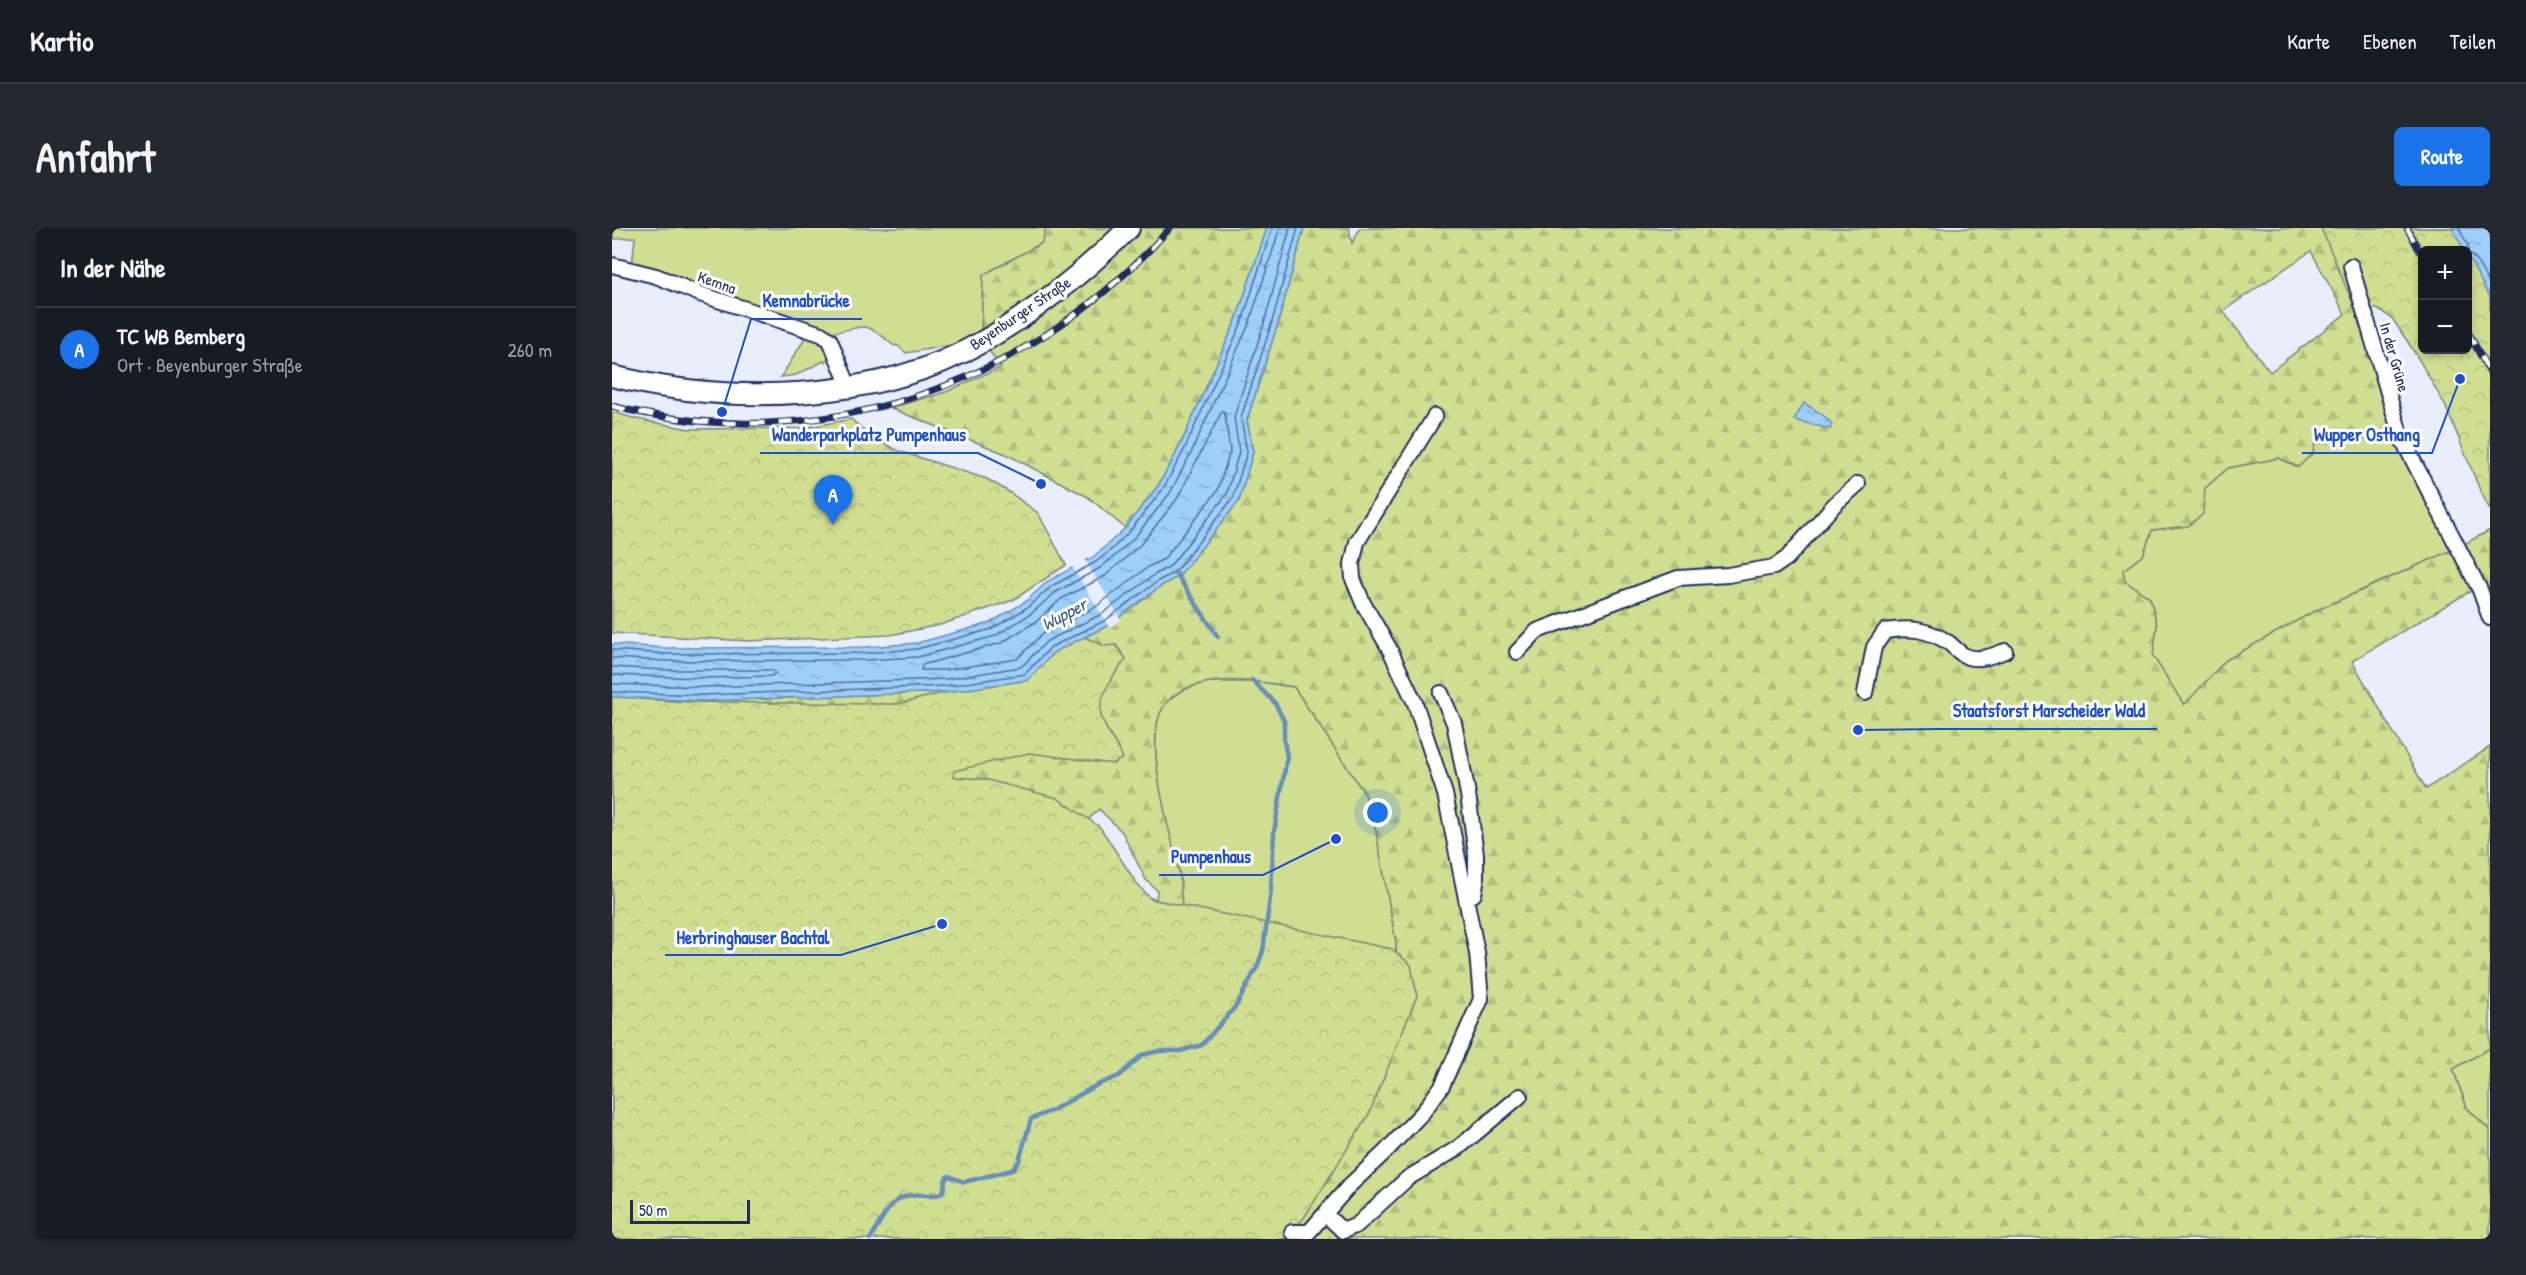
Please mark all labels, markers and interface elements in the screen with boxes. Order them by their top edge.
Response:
text: Kartio [30,22,94,60]
text: Karte [2287,27,2330,56]
text: Ebenen [2363,27,2417,56]
text: Teilen [2450,27,2496,56]
button: Route [2394,127,2490,186]
text: Anfahrt [36,128,155,185]
map controls [2418,246,2472,354]
button: + [2418,246,2472,300]
text: In der Nähe [60,250,166,285]
street label: Kemna [695,265,739,299]
street label: Beyenburger Straße [965,271,1075,355]
callout: Kemnabrücke [751,283,862,319]
text: Kemnabrücke [762,288,850,313]
button: − [2418,300,2472,354]
street label: In der Grüne [2375,320,2416,395]
text: TC WB Bemberg [117,321,245,351]
text: A [75,336,84,363]
text: 260 m [508,336,552,363]
text: Ort · Beyenburger Straße [117,351,303,378]
callout: Wanderparkplatz Pumpenhaus [760,417,978,453]
callout: Wupper Osthang [2302,417,2432,453]
text: Wanderparkplatz Pumpenhaus [772,422,966,448]
text: Wupper Osthang [2314,422,2420,448]
pin: A [814,476,852,525]
water label: Wupper [1037,591,1093,636]
callout: Staatsforst Marscheider Wald [1941,693,2157,729]
text: Staatsforst Marscheider Wald [1953,698,2145,723]
your location [1363,798,1392,827]
callout: Pumpenhaus [1159,839,1263,875]
text: Pumpenhaus [1171,844,1251,870]
callout: Herbringhauser Bachtal [665,919,841,955]
text: Herbringhauser Bachtal [677,925,831,951]
scale bar [630,1197,750,1224]
text: 50 m [639,1199,668,1221]

